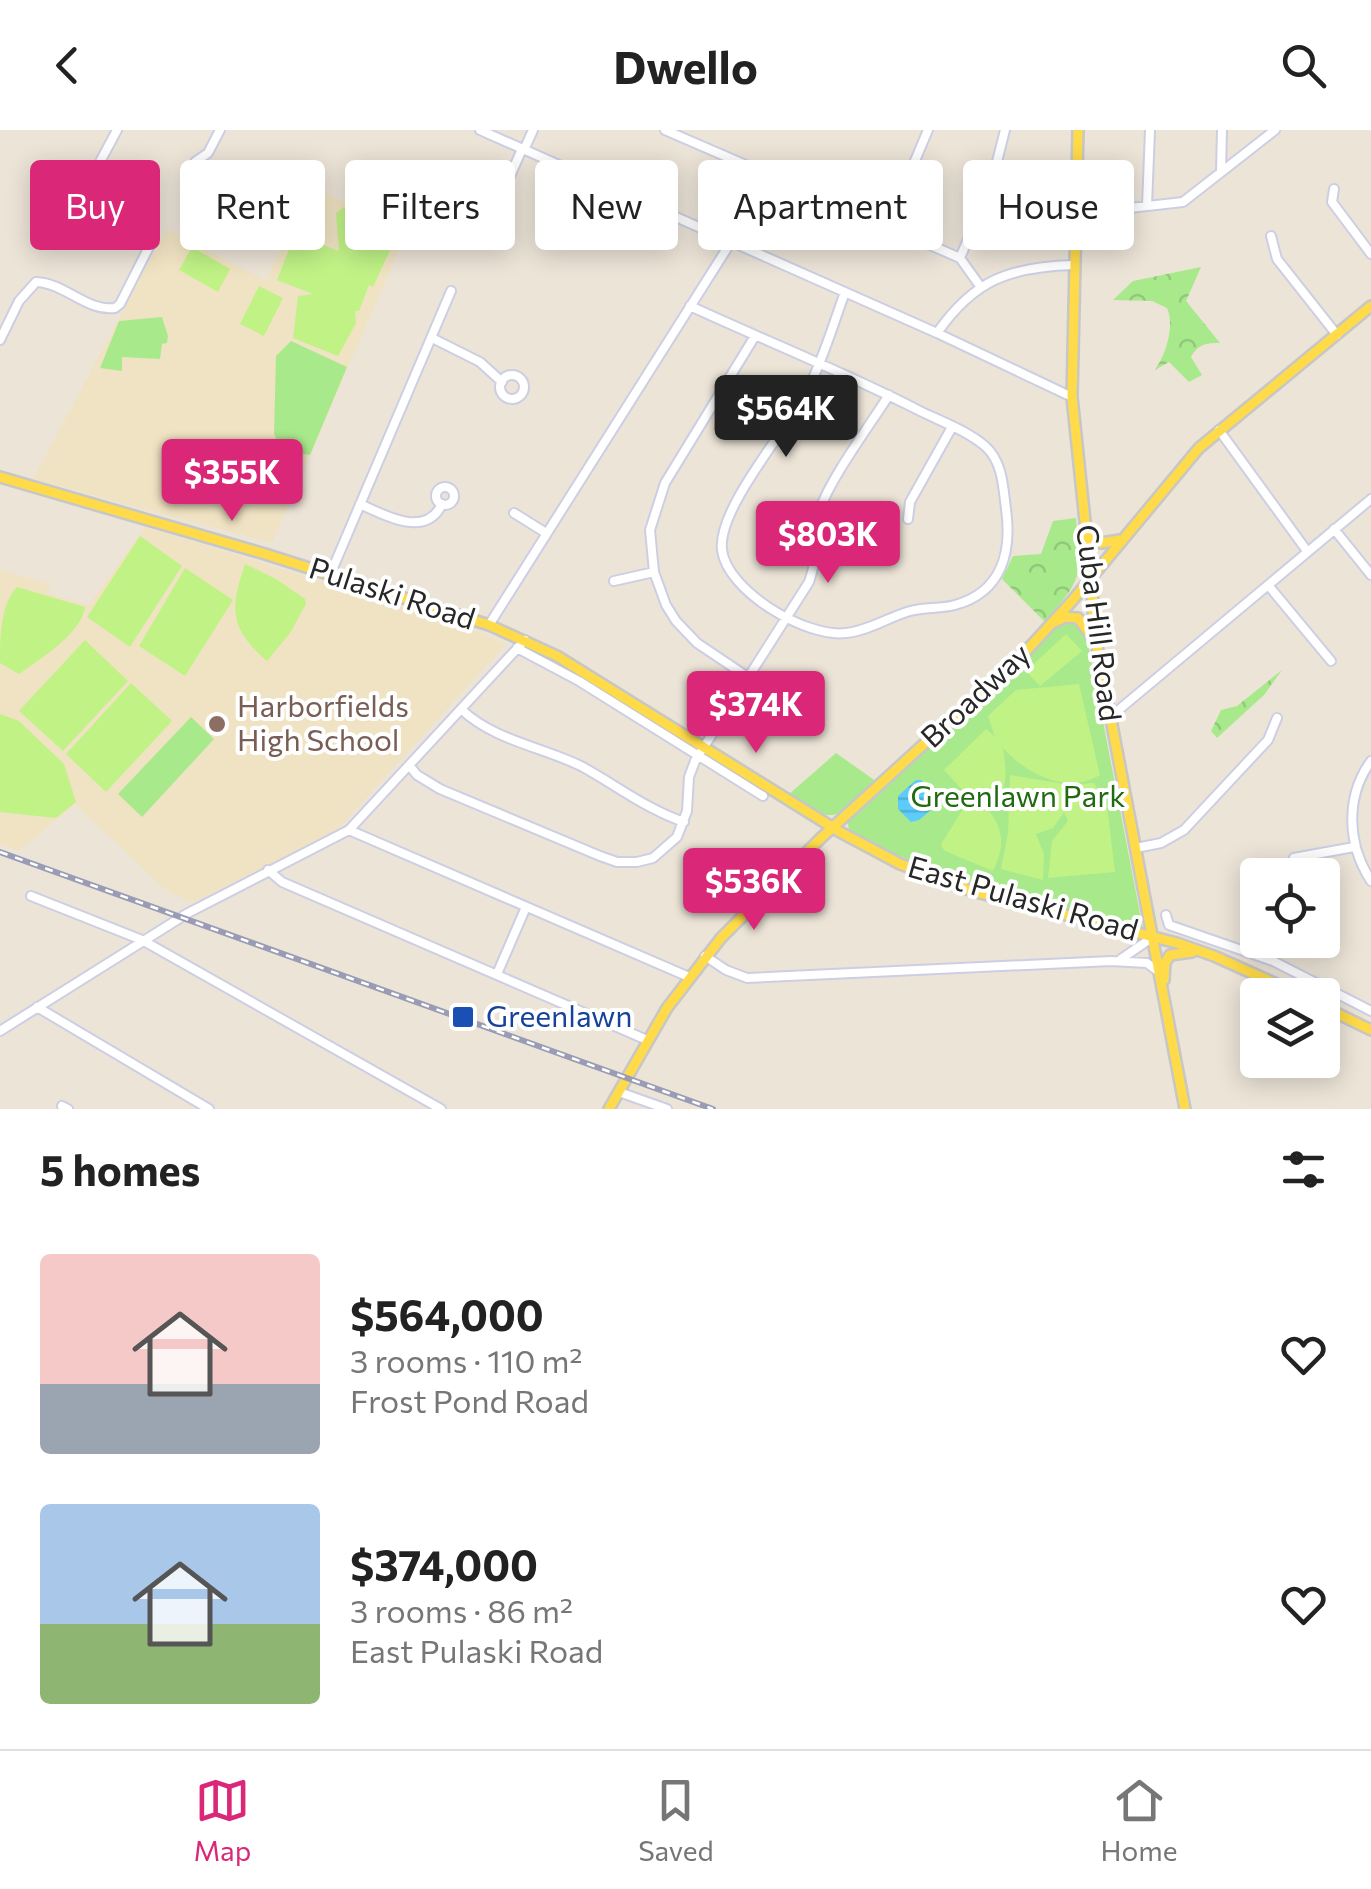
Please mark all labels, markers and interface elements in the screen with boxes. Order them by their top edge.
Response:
icon: back [40,38,95,93]
text: Dwello [613,38,758,93]
icon: search [1276,38,1331,93]
chip: Buy [30,160,160,250]
chip: Rent [180,160,325,250]
chip: Filters [345,160,515,250]
chip: New [535,160,678,250]
chip: Apartment [698,160,943,250]
chip: House [963,160,1134,250]
pin: $564K [716,375,856,460]
text: $564K [737,387,835,427]
pin: $355K [162,439,302,524]
text: $355K [184,451,280,491]
pin: $803K [758,501,898,586]
text: $803K [778,513,878,553]
street label: Cuba Hill Road [1070,522,1131,723]
street label: Pulaski Road [305,547,480,636]
street label: Broadway [912,634,1037,754]
pin: $374K [686,671,826,756]
text: $374K [709,683,803,723]
place label: Harborfields High School [237,686,409,757]
marker: Harborfields High School [206,713,228,735]
park label: Greenlawn Park [911,776,1125,813]
street label: East Pulaski Road [904,846,1143,947]
pin: $536K [684,848,824,933]
map controls [1240,858,1340,1078]
button: locate [1240,858,1340,958]
text: $536K [705,860,803,900]
button: layers [1240,978,1340,1078]
place label: Greenlawn [486,996,632,1033]
marker: Greenlawn [450,1004,476,1030]
icon: filters [1276,1142,1331,1197]
text: 5 homes [40,1143,200,1195]
text: $564,000 [350,1288,544,1340]
icon: home [120,1294,240,1414]
icon: heart [1276,1327,1331,1382]
text: 3 rooms · 110 m² [350,1340,582,1380]
text: Frost Pond Road [350,1380,589,1420]
text: $374,000 [350,1538,538,1590]
icon: home [120,1544,240,1664]
icon: heart [1276,1577,1331,1632]
text: 3 rooms · 86 m² [350,1590,573,1630]
text: East Pulaski Road [350,1630,603,1670]
tab: Map [193,1773,251,1867]
tab: Saved [638,1773,714,1867]
tab: Home [1101,1773,1178,1867]

